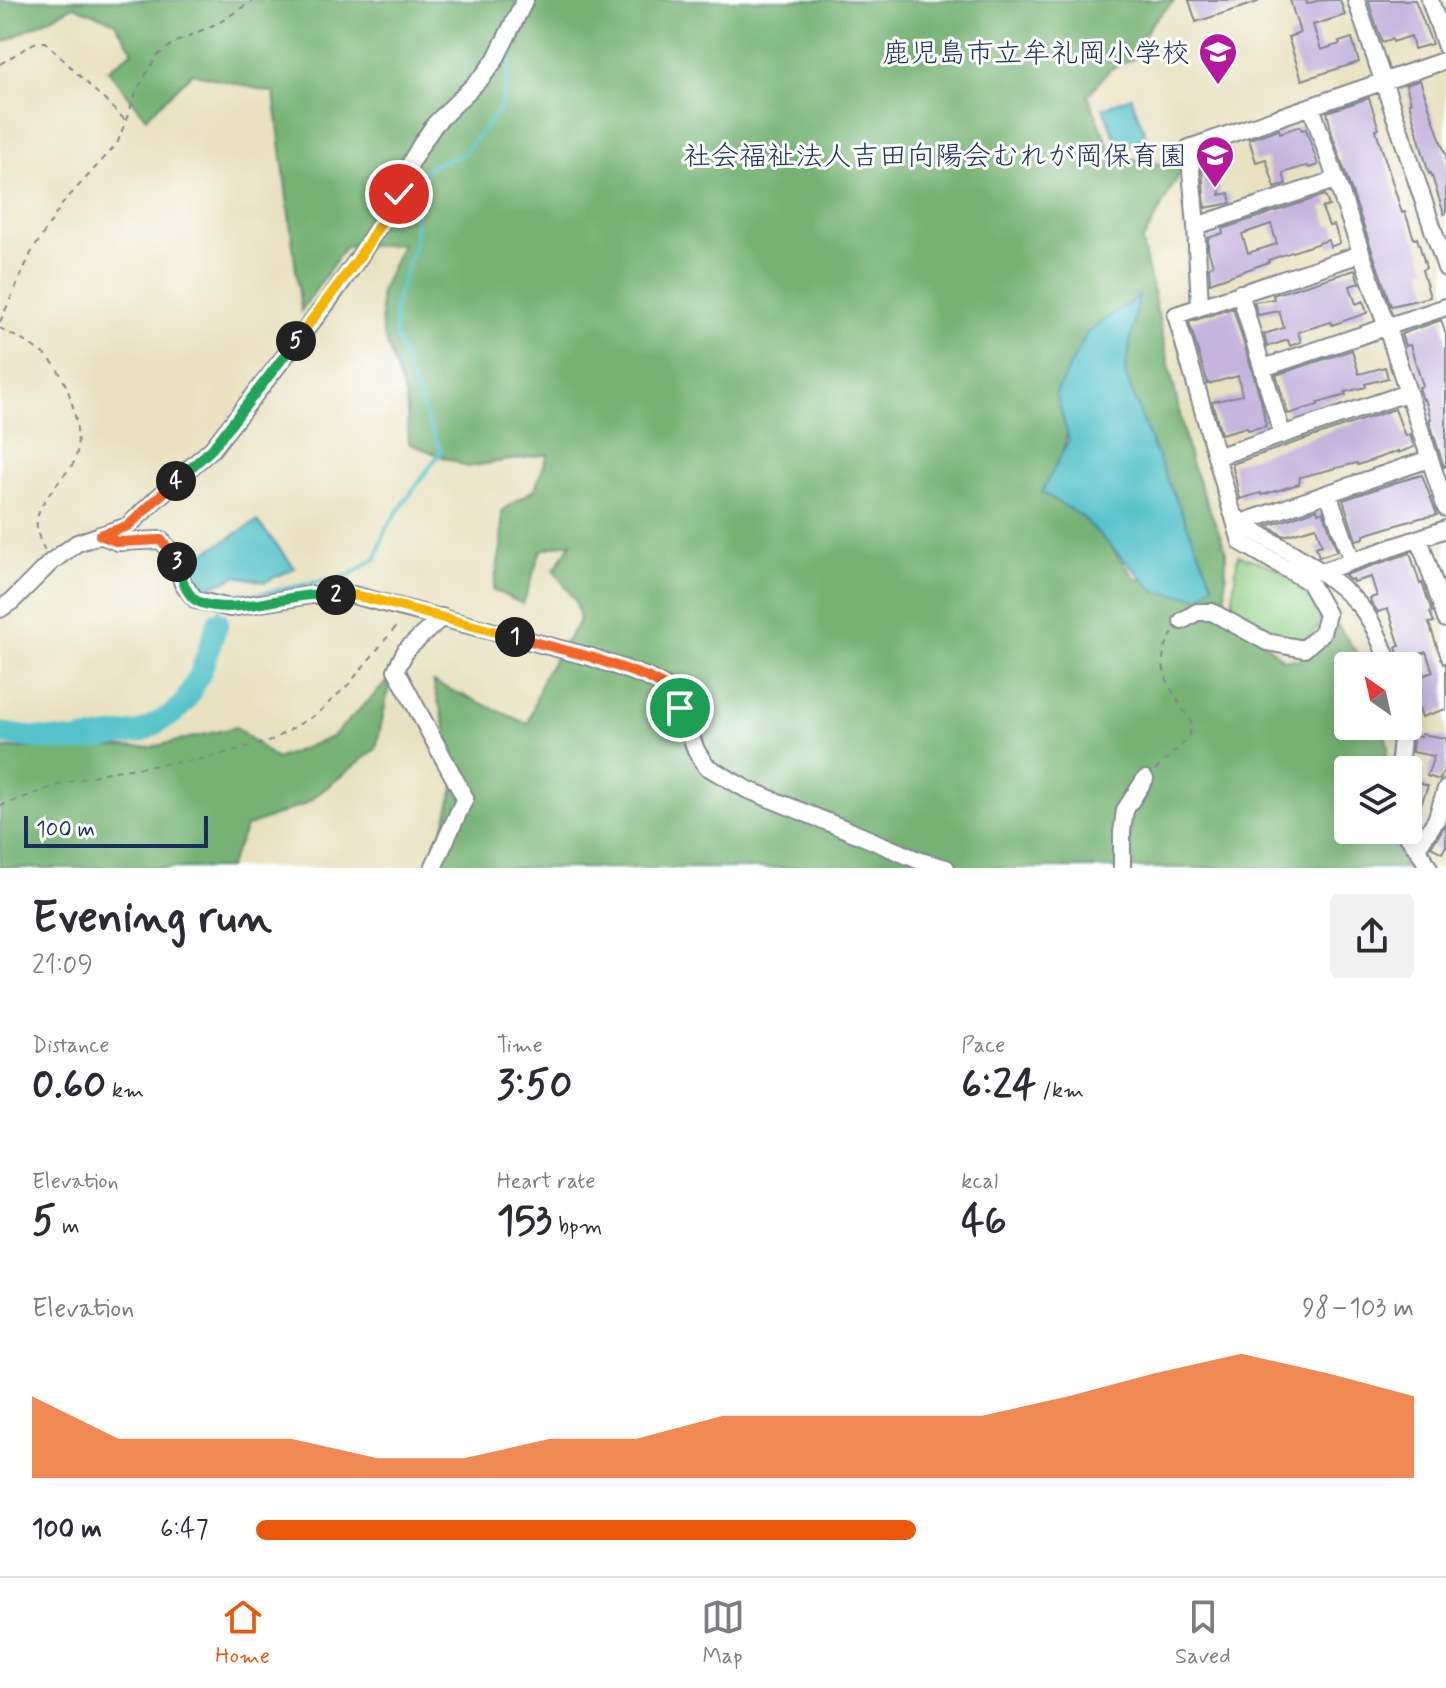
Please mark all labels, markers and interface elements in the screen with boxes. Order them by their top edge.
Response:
school or university icon: 鹿児島市立牟礼岡小学校 [1197,31,1239,86]
place label: 鹿児島市立牟礼岡小学校 [882,36,1190,73]
school or university icon: 社会福祉法人吉田向陽会むれが岡保育園 [1194,134,1236,189]
place label: 社会福祉法人吉田向陽会むれが岡保育園 [683,139,1187,176]
pin [365,160,433,228]
icon: check [377,172,421,216]
pin: 5 [276,321,316,361]
text: 5 [289,327,303,355]
pin: 4 [156,461,196,501]
text: 4 [170,467,182,495]
pin: 3 [157,542,197,582]
text: 3 [172,548,182,576]
pin: 2 [316,575,356,615]
text: 2 [331,581,341,609]
pin: 1 [495,617,535,657]
text: 1 [510,623,520,651]
north arrow [1334,652,1422,740]
map controls [1334,652,1422,844]
pin [646,674,714,742]
icon: arrive [658,686,702,730]
button: layers [1334,756,1422,844]
scale bar [24,812,208,848]
text: 100 m [36,816,95,844]
text: Evening run [32,890,272,948]
button: share [1330,894,1414,978]
text: 21:09 [32,949,93,983]
text: Distance [32,1032,109,1060]
text: Time [497,1032,543,1060]
text: Pace [961,1032,1005,1060]
text: 0.60 [32,1060,106,1112]
text: 3:50 [497,1060,572,1112]
text: 6:24 [961,1060,1036,1112]
text: km [106,1077,144,1105]
text: /km [1036,1077,1084,1105]
text: Elevation [32,1168,119,1196]
text: Heart rate [497,1168,595,1196]
text: kcal [961,1168,998,1196]
text: 5 [32,1196,56,1248]
text: 153 [497,1196,552,1248]
text: 46 [961,1196,1007,1248]
text: m [56,1213,79,1241]
text: bpm [552,1213,602,1241]
text: Elevation [32,1292,134,1326]
text: 98–103 m [1302,1292,1414,1326]
text: 100 m [32,1513,102,1547]
text: 6:47 [160,1513,208,1547]
tab: Home [215,1595,270,1671]
tab: Map [701,1595,745,1671]
tab: Saved [1175,1595,1231,1671]

